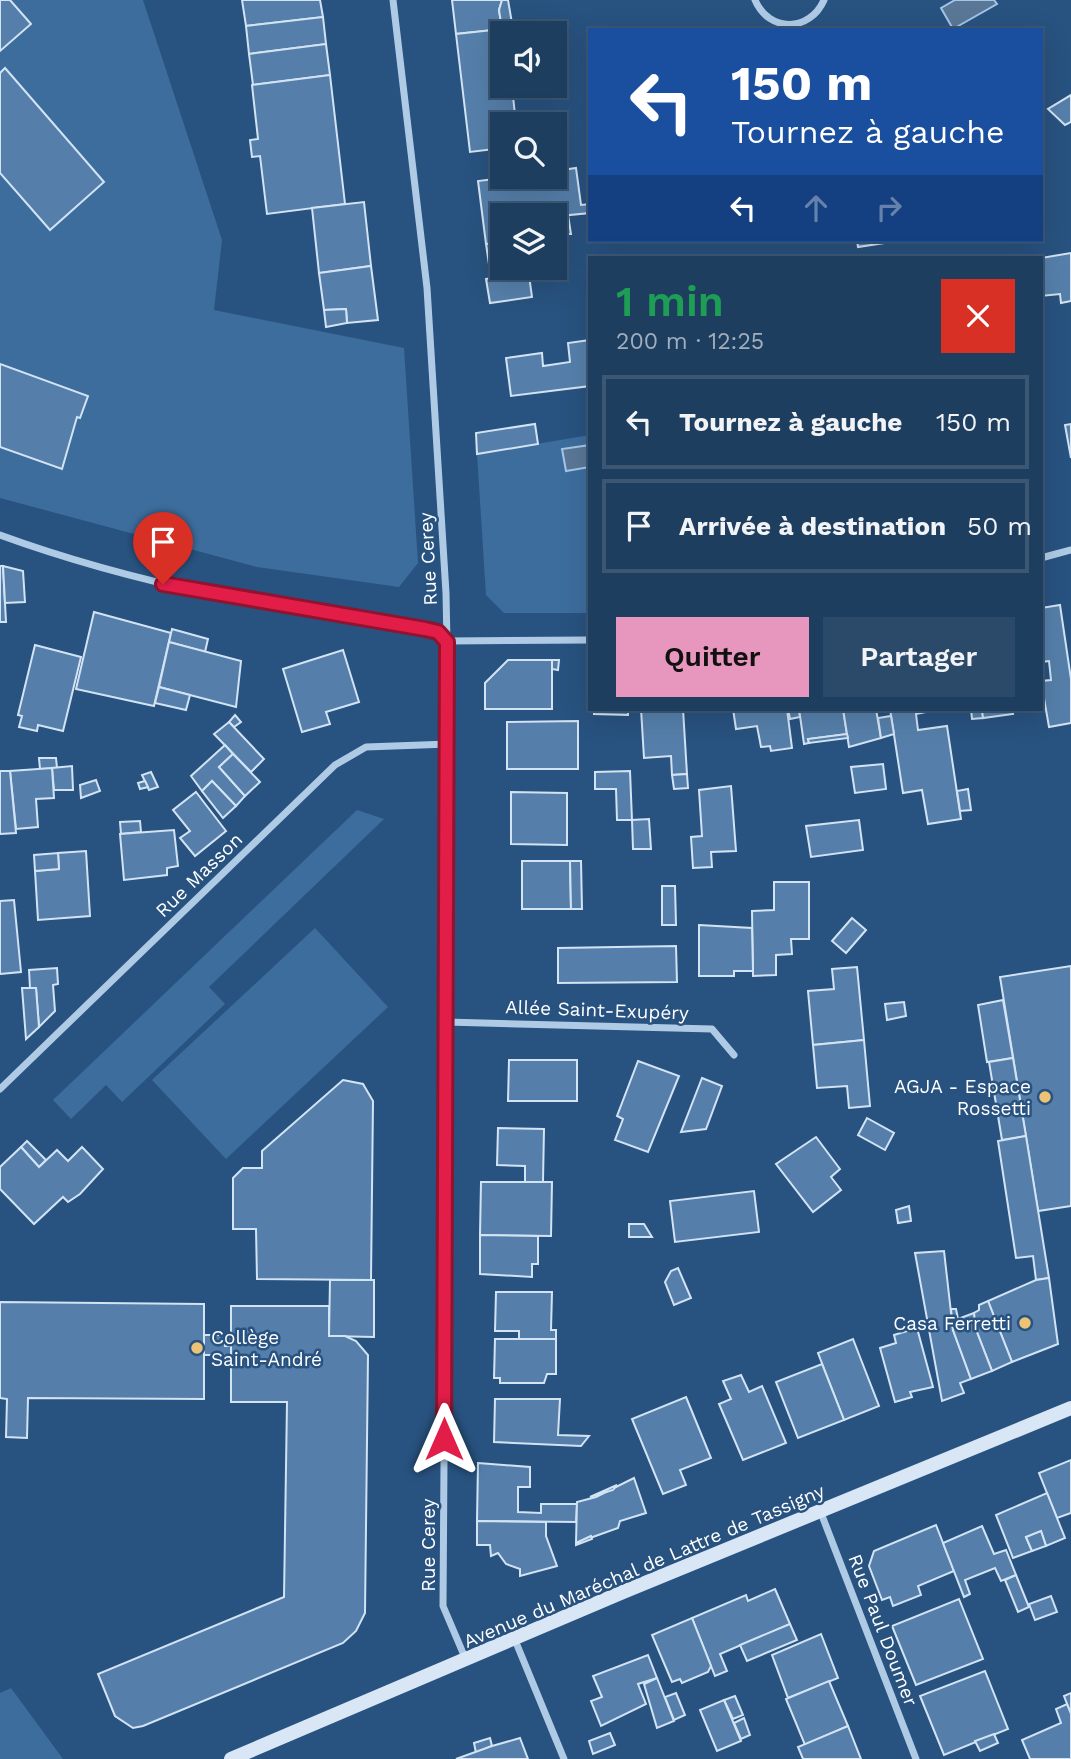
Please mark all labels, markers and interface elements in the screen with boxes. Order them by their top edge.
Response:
map controls [490,21,567,280]
button: sound [490,21,567,98]
text: 150 m [731,54,872,112]
icon: left [616,56,707,147]
button: search [490,112,567,189]
text: Tournez à gauche [731,113,1004,151]
icon: left [724,189,762,227]
icon: ahead [797,189,835,227]
icon: right [870,189,908,227]
button: layers [490,203,567,280]
text: 1 min [616,277,724,326]
button: close [941,279,1015,353]
text: 200 m · 12:25 [616,328,764,355]
icon: left [620,403,658,441]
text: Tournez à gauche [679,407,902,437]
text: 150 m [936,407,1011,437]
icon: arrive [620,507,658,545]
text: Arrivée à destination [679,511,946,541]
text: 50 m [967,511,1032,541]
pin [133,512,193,584]
street label: Rue Cerey [414,512,442,606]
icon: arrive [144,523,182,561]
button: Quitter [616,617,809,697]
button: Partager [823,617,1015,697]
street label: Rue Masson [151,828,247,922]
street label: Allée Saint-Exupéry [505,995,689,1025]
place label: AGJA - Espace Rossetti [894,1075,1031,1120]
marker: AGJA - Espace Rossetti [1037,1089,1053,1105]
place label: Casa Ferretti [893,1312,1011,1335]
marker: Casa Ferretti [1017,1315,1033,1331]
place label: Collège Saint-André [211,1326,322,1371]
marker: Collège Saint-André [189,1340,205,1356]
position arrow [407,1402,481,1476]
street label: Avenue du Maréchal de Lattre de Tassigny [460,1479,828,1653]
street label: Rue Cerey [417,1498,440,1592]
street label: Rue Paul Doumer [843,1551,923,1709]

